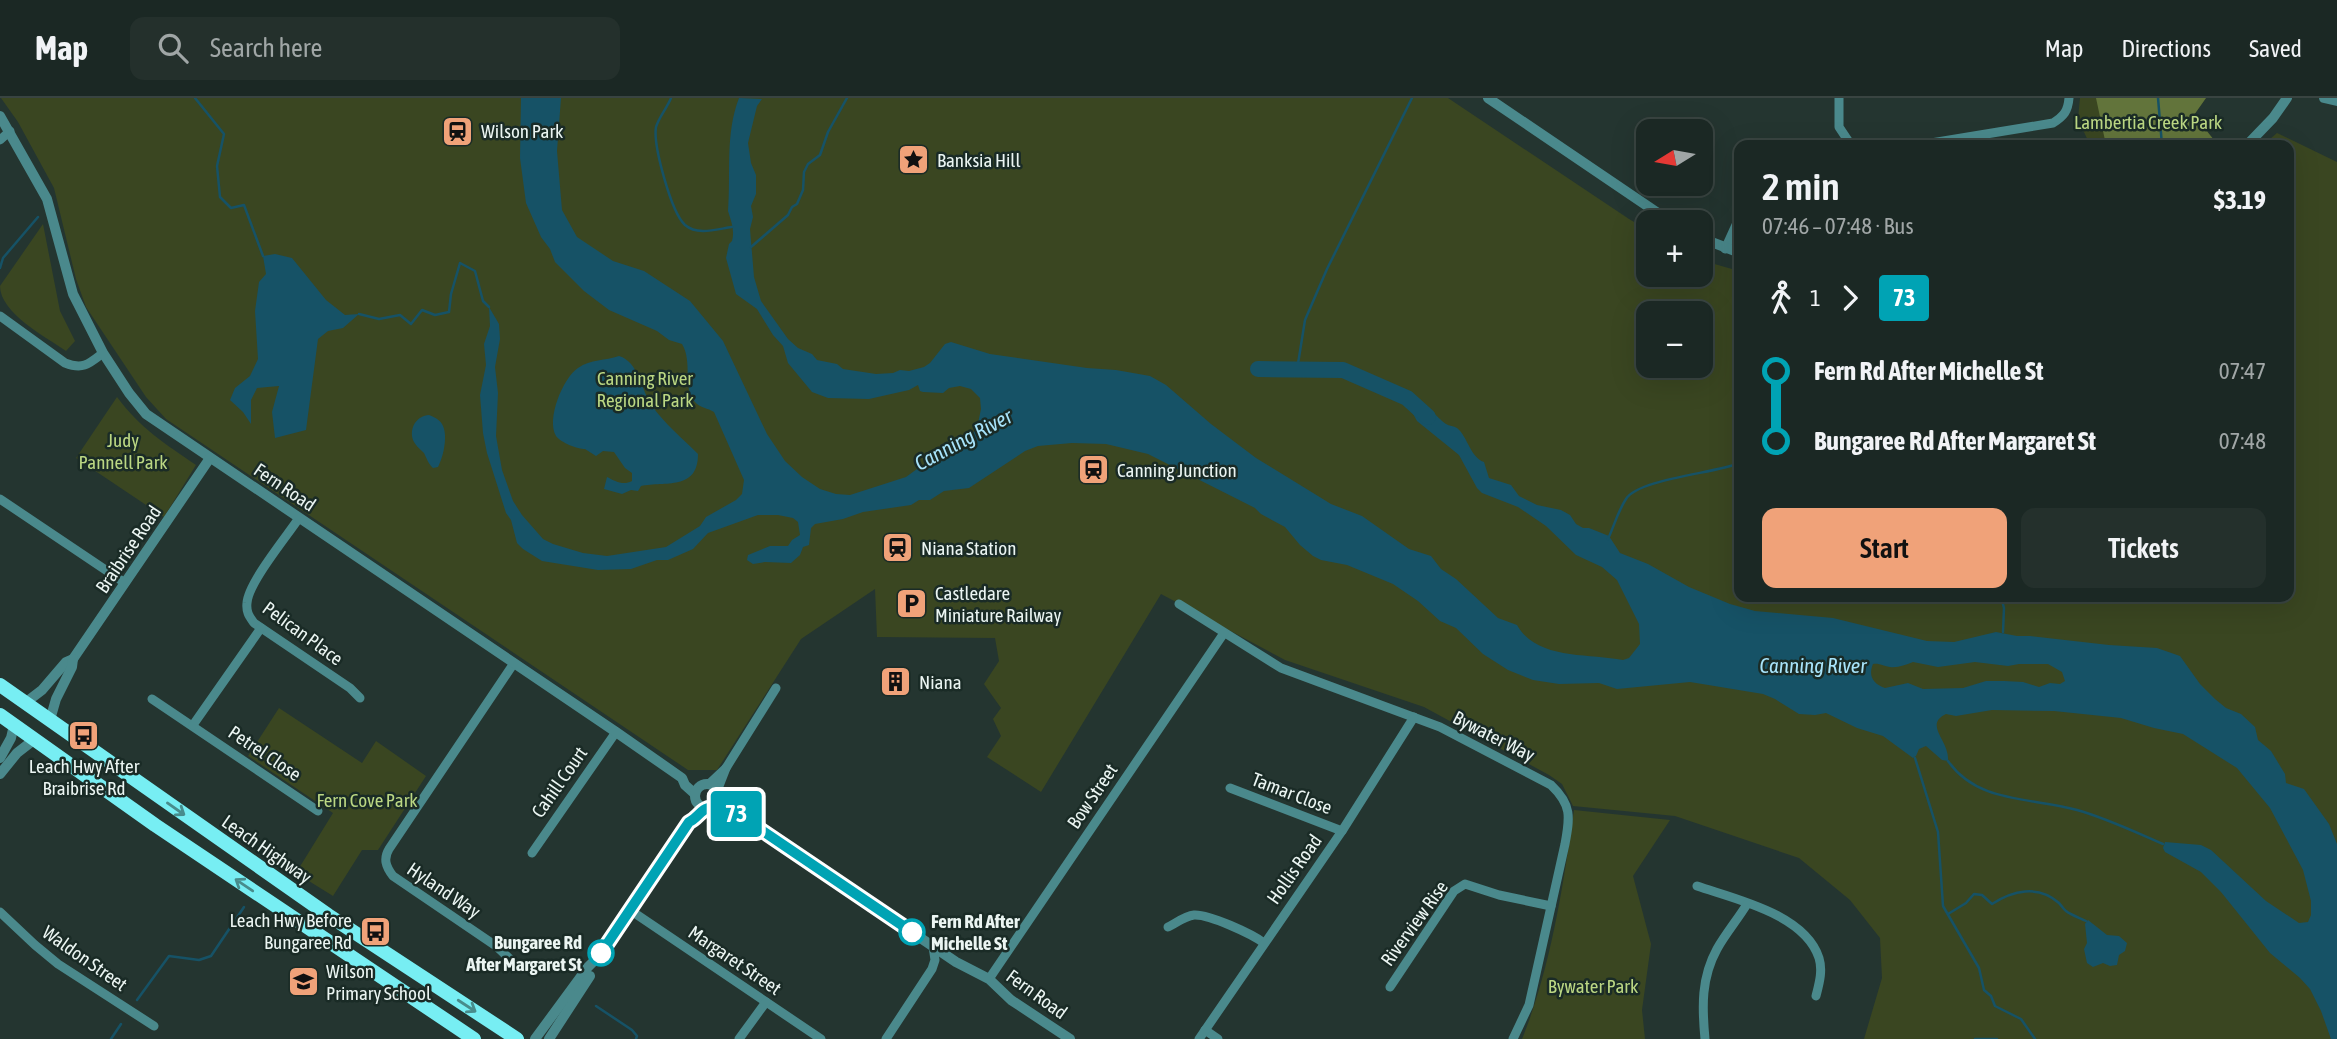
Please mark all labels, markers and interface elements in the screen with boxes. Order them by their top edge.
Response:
search box [130,17,620,80]
text: Map [35,29,88,67]
icon: search [154,29,192,67]
text: Search here [210,33,322,63]
text: Map [2045,35,2083,62]
text: Directions [2121,35,2211,62]
text: Saved [2249,35,2302,62]
park label: Lambertia Creek Park [2074,111,2223,133]
station icon: Wilson Park [441,114,475,148]
north arrow [1636,119,1713,196]
map controls [1636,119,1713,378]
place label: Wilson Park [481,120,564,142]
place icon: Banksia Hill [897,143,931,177]
place label: Banksia Hill [937,149,1020,171]
text: 2 min [1762,165,1840,208]
text: $3.19 [2214,185,2266,215]
button: + [1636,210,1713,287]
text: 07:46 – 07:48 · Bus [1762,213,1914,239]
icon: walk [1762,279,1800,317]
icon: forward [1831,279,1869,317]
text: 73 [1893,284,1915,311]
text: 1 [1810,285,1821,311]
button: − [1636,301,1713,378]
text: Fern Rd After Michelle St [1814,356,2043,386]
text: 07:47 [2219,358,2266,384]
park label: Canning River Regional Park [596,367,694,411]
water label: Canning River [910,403,1017,475]
text: Bungaree Rd After Margaret St [1814,426,2096,456]
text: 07:48 [2219,428,2266,454]
park label: Judy Pannell Park [78,429,168,473]
station icon: Canning Junction [1077,453,1111,487]
street label: Fern Road [250,458,320,516]
place label: Canning Junction [1117,459,1237,481]
street label: Braibrise Road [91,501,165,597]
button: Start [1762,508,2007,588]
button: Tickets [2021,508,2266,588]
station icon: Niana Station [881,531,915,565]
place label: Niana Station [921,537,1016,559]
place label: Castledare Miniature Railway [935,582,1062,626]
parking icon: Castledare Miniature Railway [895,587,929,621]
street label: Pelican Place [259,597,347,669]
water label: Canning River [1760,653,1867,677]
building icon: Niana [879,665,913,699]
place label: Niana [919,671,961,693]
street label: Bywater Way [1449,706,1539,766]
bus stop icon: Leach Hwy After Braibrise Rd [67,718,101,752]
street label: Petrel Close [225,721,305,785]
street label: Cahill Court [527,742,591,822]
place label: Leach Hwy After Braibrise Rd [29,755,140,799]
street label: Bow Street [1062,759,1122,833]
street label: Tamar Close [1249,768,1335,818]
park label: Fern Cove Park [316,789,418,811]
line badge: 73 [704,791,768,837]
text: 73 [725,800,747,827]
one-way arrow [166,802,185,816]
street label: Leach Highway [218,810,316,888]
street label: Hollis Road [1262,830,1326,908]
street label: Hyland Way [403,858,485,923]
street label: Riverview Rise [1376,876,1452,970]
one-way arrow [235,878,254,892]
place label: Leach Hwy Before Bungaree Rd [229,909,352,953]
place label: Fern Rd After Michelle St [931,910,1020,954]
bus stop icon: Leach Hwy Before Bungaree Rd [358,914,392,948]
marker: Fern Rd After Michelle St [899,919,925,945]
street label: Waldon Street [38,921,132,995]
street label: Margaret Street [684,921,786,999]
place label: Bungaree Rd After Margaret St [465,931,583,975]
marker: Bungaree Rd After Margaret St [588,940,614,966]
place label: Wilson Primary School [326,960,431,1004]
school or university icon: Wilson Primary School [286,965,320,999]
street label: Fern Road [1002,965,1072,1023]
park label: Bywater Park [1548,975,1639,997]
one-way arrow [457,999,476,1014]

